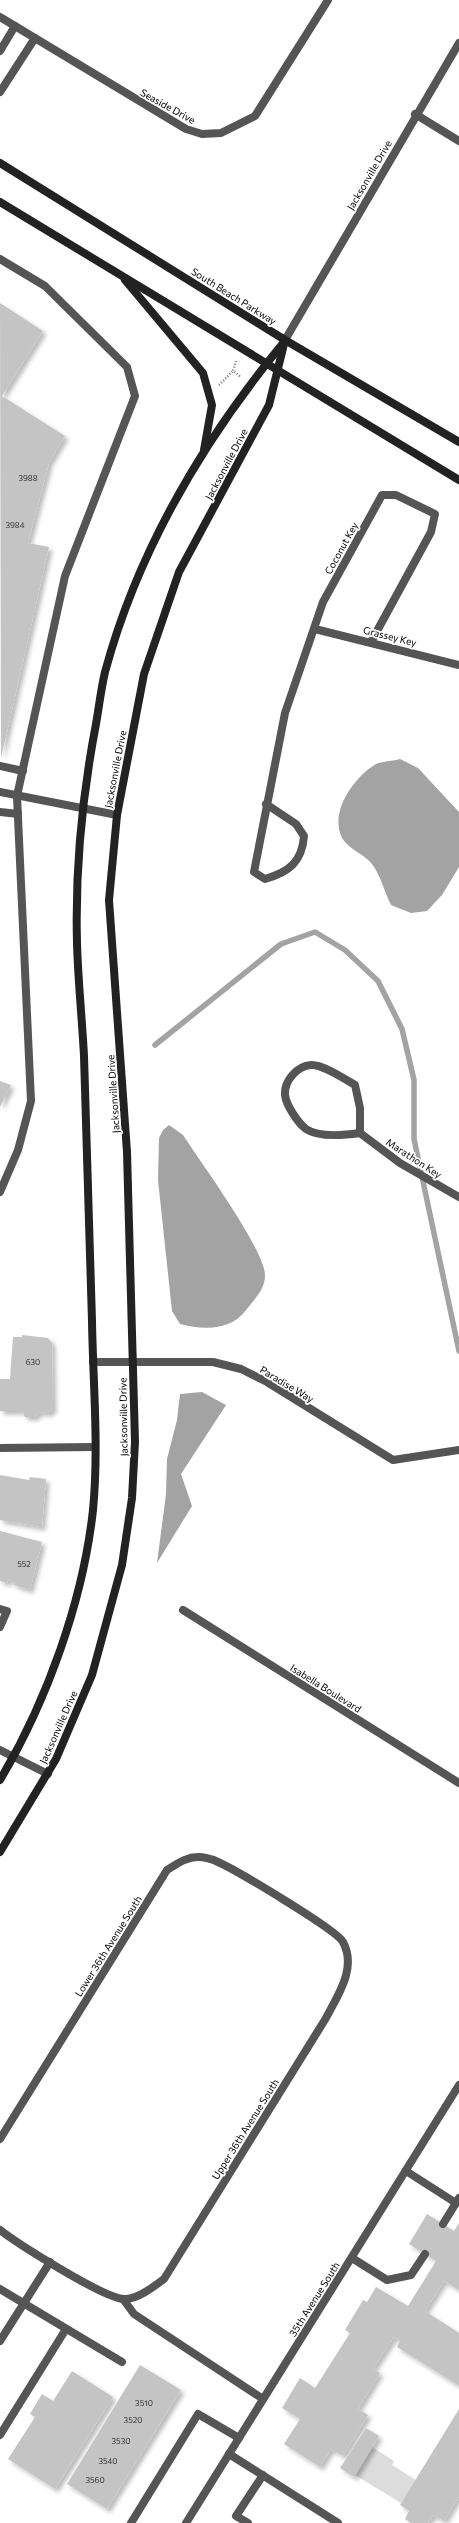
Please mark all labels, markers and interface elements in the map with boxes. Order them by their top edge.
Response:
street label: Seaside Drive [139,86,197,126]
street label: Jacksonville Drive [344,138,394,212]
street label: South Beach Parkway [189,265,279,327]
street label: Jacksonville Drive [202,426,250,502]
house number: 3988 [18,473,38,483]
house number: 3984 [5,520,25,530]
street label: Coconut Key [322,520,360,576]
street label: Grassey Key [362,624,418,648]
street label: Jacksonville Drive [102,729,128,809]
street label: Jacksonville Drive [104,1054,122,1134]
street label: Marathon Key [384,1136,444,1180]
house number: 630 [26,1357,40,1367]
street label: Paradise Way [258,1363,316,1405]
street label: Jacksonville Drive [116,1378,130,1456]
house number: 552 [17,1559,31,1569]
street label: Isabella Boulevard [288,1661,364,1715]
street label: Jacksonville Drive [36,1689,80,1765]
street label: Lower 36th Avenue South [72,1893,144,1999]
street label: Upper 36th Avenue South [209,2076,281,2182]
street label: 35th Avenue South [286,2259,342,2339]
house number: 3510 [135,2398,153,2408]
house number: 3520 [124,2415,142,2425]
house number: 3530 [112,2436,130,2446]
house number: 3540 [98,2456,118,2466]
house number: 3560 [85,2475,105,2485]

